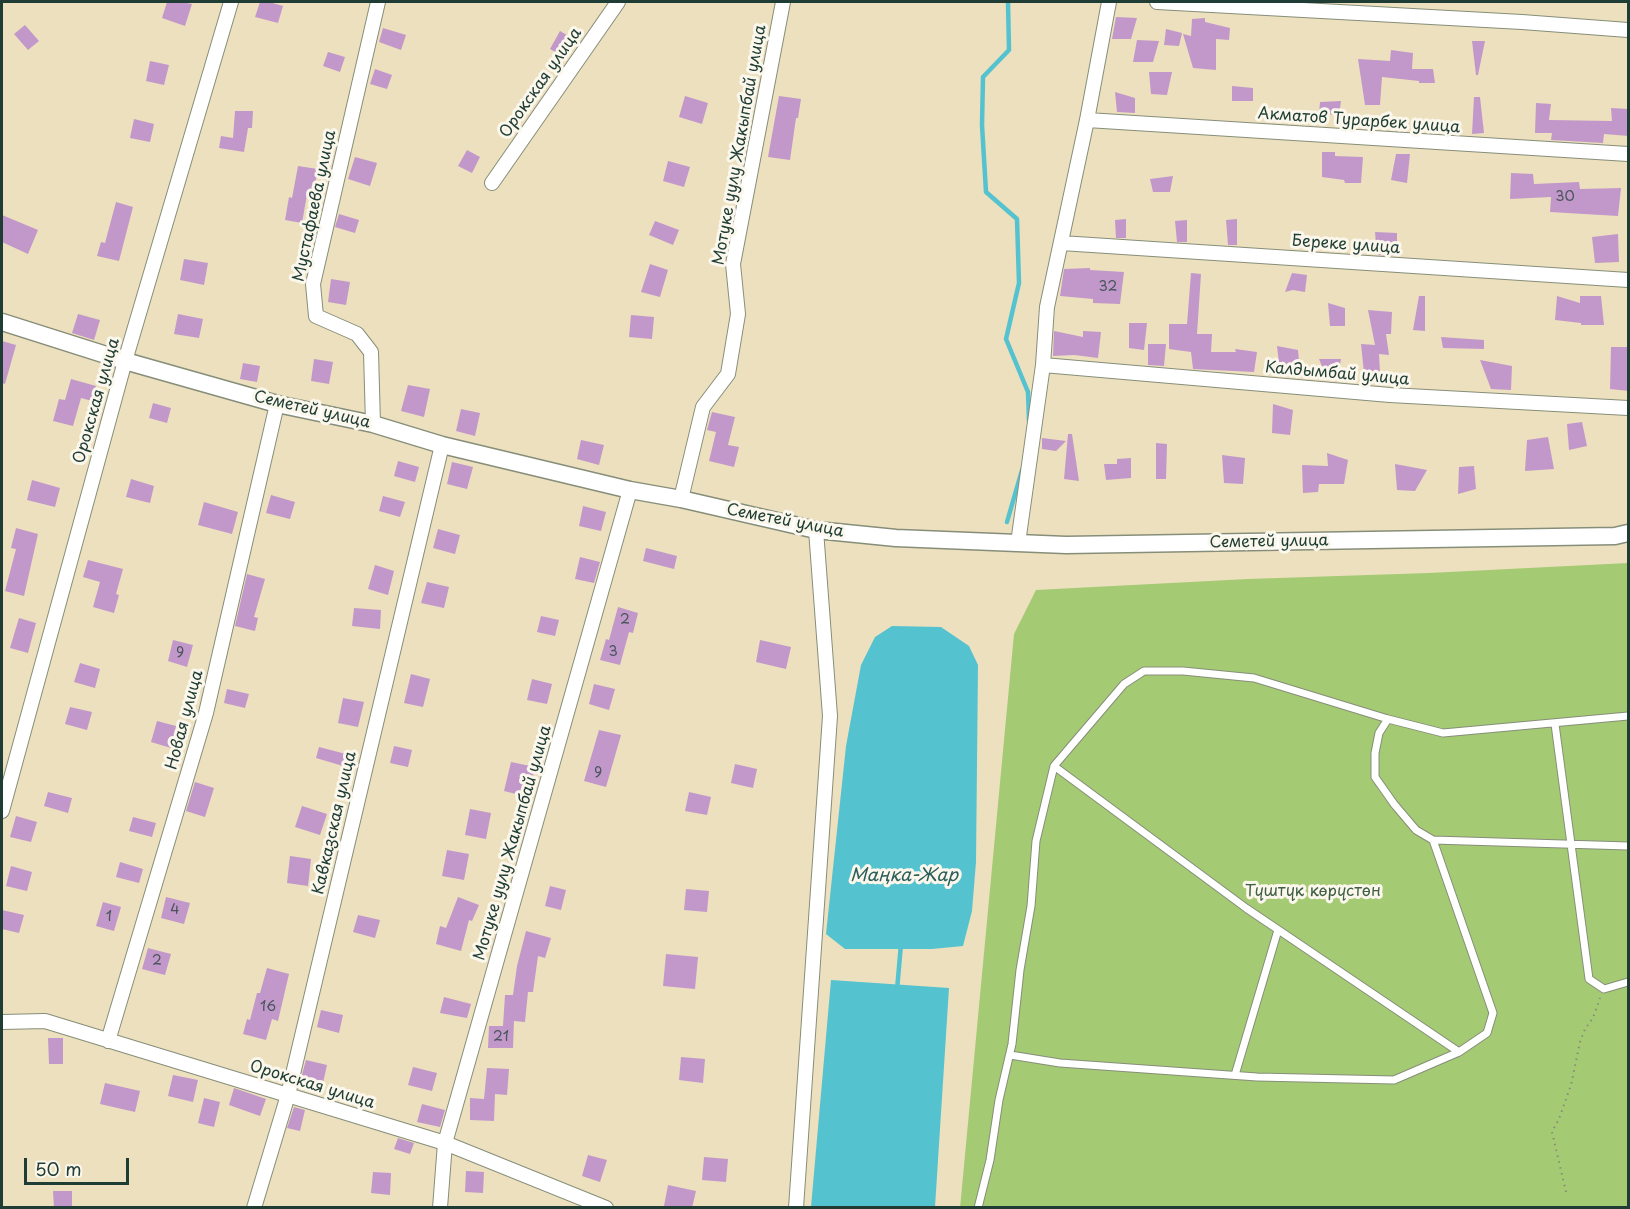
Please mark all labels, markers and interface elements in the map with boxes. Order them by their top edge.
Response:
street label: Мотуке уулу Жакыпбай улица [709,23,771,267]
street label: Орокская улица [496,24,586,142]
street label: Акматов Турарбек улица [1257,104,1461,138]
street label: Мустафаева улица [290,128,340,284]
house number: 30 [1555,189,1575,205]
street label: Береке улица [1291,232,1401,258]
house number: 32 [1099,279,1117,295]
street label: Орокская улица [70,336,124,466]
street label: Калдымбай улица [1264,358,1410,390]
street label: Семетей улица [252,387,372,433]
street label: Семетей улица [725,500,845,542]
street label: Семетей улица [1209,531,1329,553]
house number: 2 [620,612,630,628]
house number: 3 [608,644,618,660]
house number: 9 [176,645,184,661]
street label: Новая улица [162,668,208,772]
street label: Мотуке уулу Жакыпбай улица [470,723,556,963]
street label: Кавказская улица [309,750,361,896]
house number: 9 [594,765,602,781]
water label: Маңка-Жар [850,865,958,887]
park label: Түштүк көрүстөн [1245,882,1381,902]
house number: 4 [170,902,180,918]
house number: 1 [106,909,112,925]
house number: 2 [152,953,162,969]
house number: 16 [260,999,276,1015]
house number: 21 [493,1029,509,1045]
street label: Орокская улица [247,1057,377,1113]
scale bar [27,1146,132,1184]
text: 50 m [35,1155,82,1182]

